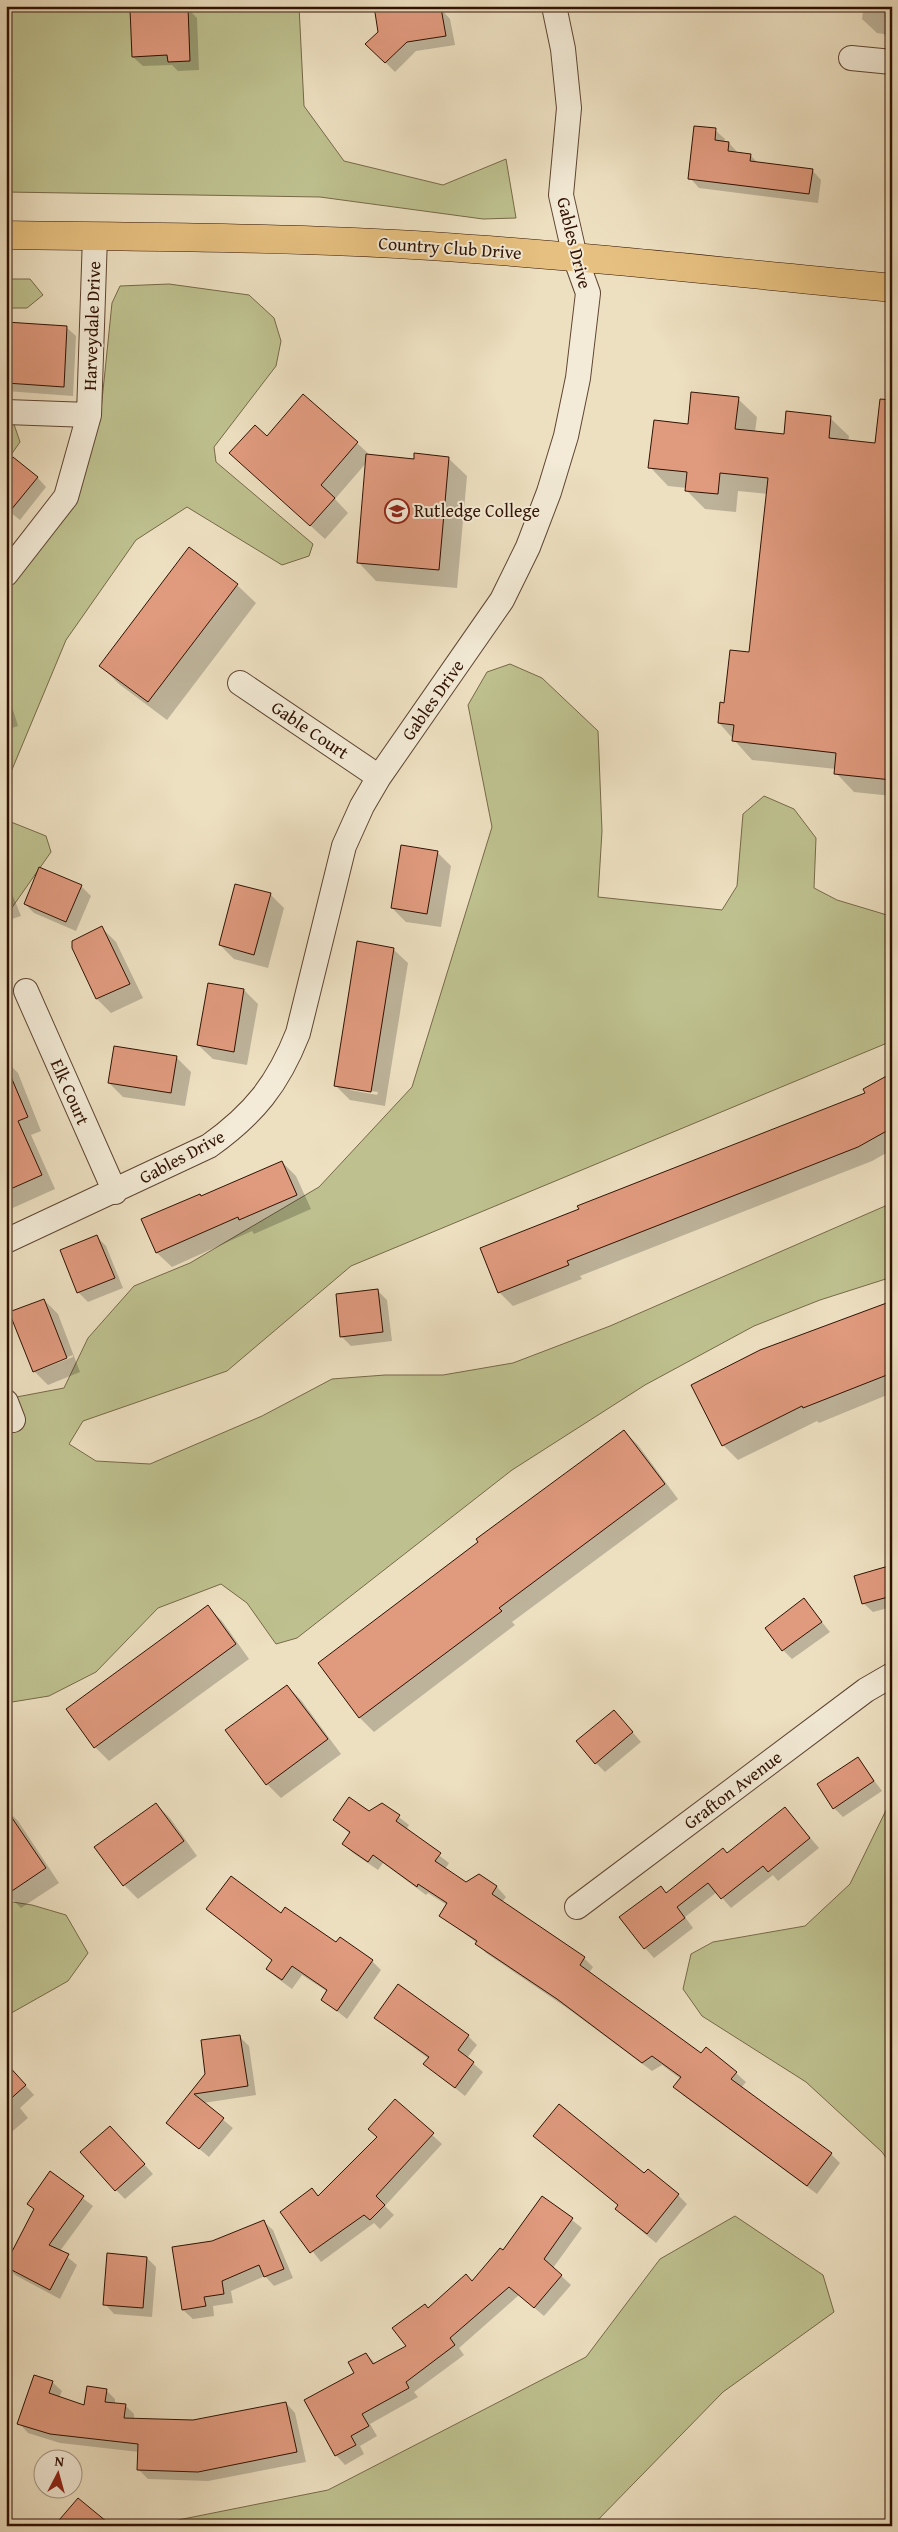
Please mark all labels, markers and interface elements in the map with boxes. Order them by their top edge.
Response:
street label: Gables Drive [550,194,599,291]
street label: Country Club Drive [377,229,523,266]
street label: Harveydale Drive [76,261,107,391]
place label: Rutledge College [414,497,540,524]
school or university icon: Rutledge College [384,498,410,524]
street label: Gables Drive [395,654,470,746]
street label: Gable Court [266,694,355,766]
street label: Elk Court [44,1054,97,1130]
street label: Gables Drive [134,1123,229,1190]
street label: Grafton Avenue [678,1744,788,1836]
north arrow [32,2450,82,2500]
text: N [54,2451,66,2472]

